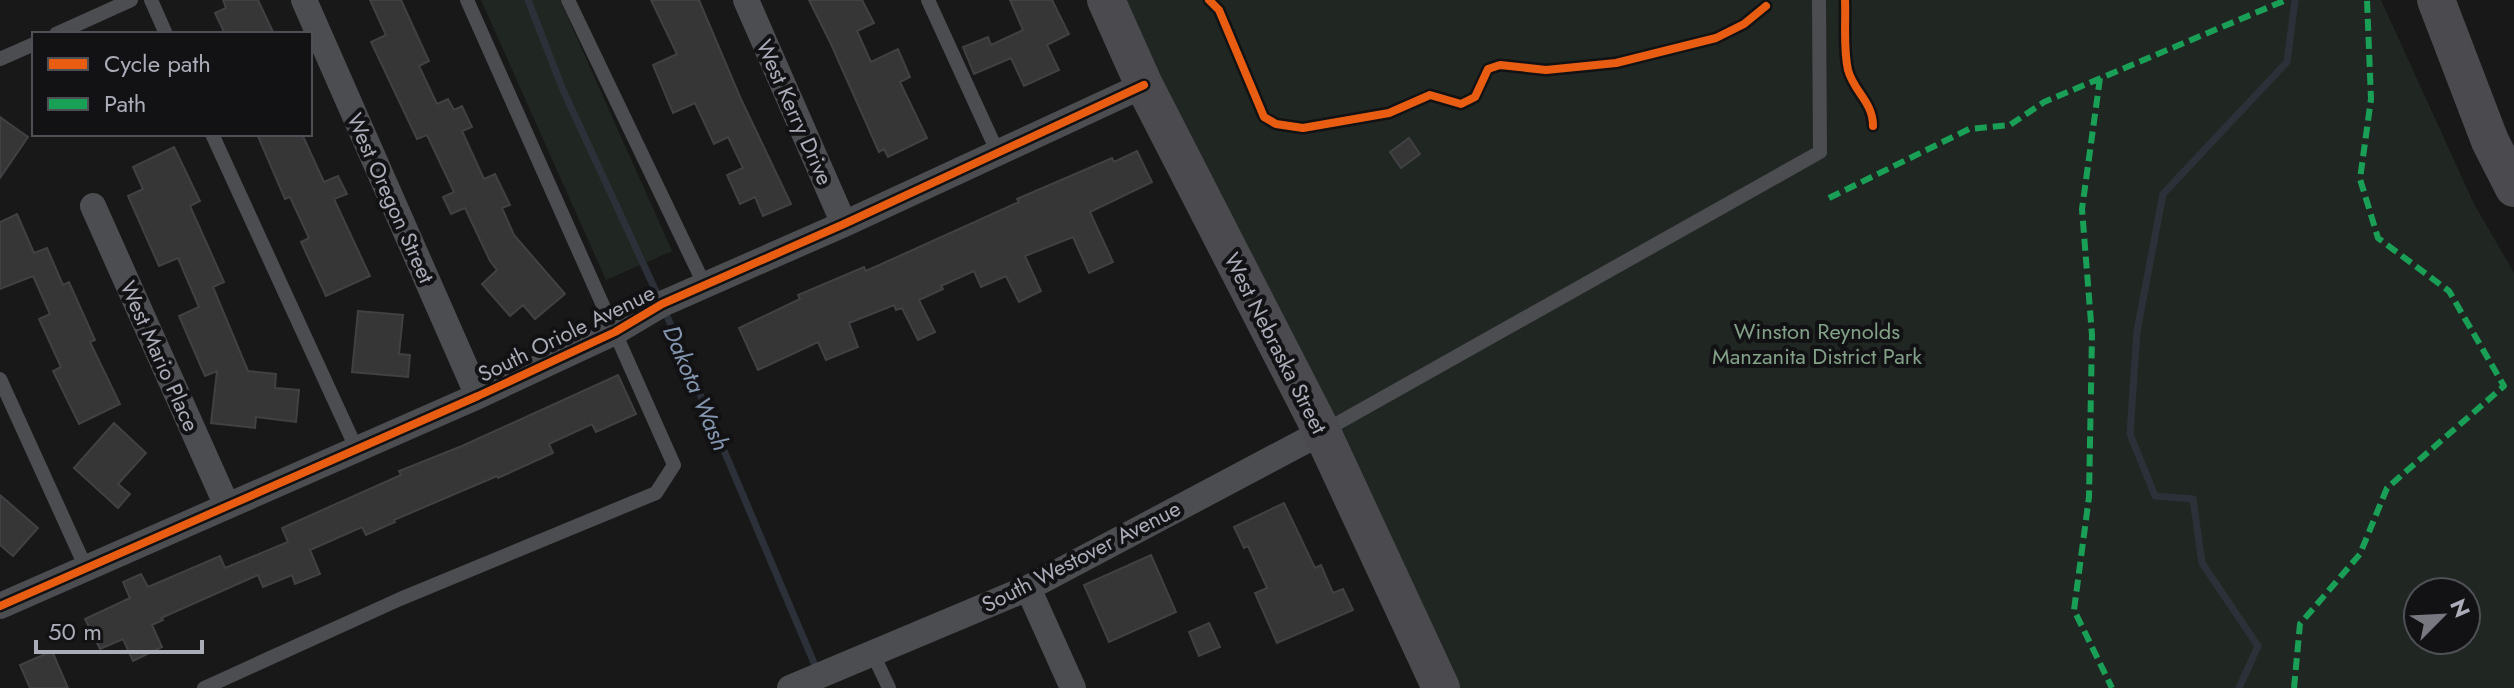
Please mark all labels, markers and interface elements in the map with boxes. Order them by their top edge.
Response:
legend [32,32,312,136]
street label: West Kerry Drive [749,34,841,190]
text: Cycle path [104,46,211,81]
text: Path [104,86,146,121]
street label: West Oregon Street [339,108,443,289]
street label: West Nebraska Street [1216,247,1336,440]
street label: West Mario Place [112,276,208,436]
street label: South Oriole Avenue [472,276,660,390]
park label: Winston Reynolds Manzanita District Park [1712,315,1922,372]
water label: Dakota Wash [654,320,739,456]
street label: South Westover Avenue [976,492,1186,620]
north arrow [2402,576,2482,656]
text: N [2442,593,2478,622]
scale bar [36,604,202,654]
text: 50 m [48,614,102,649]

